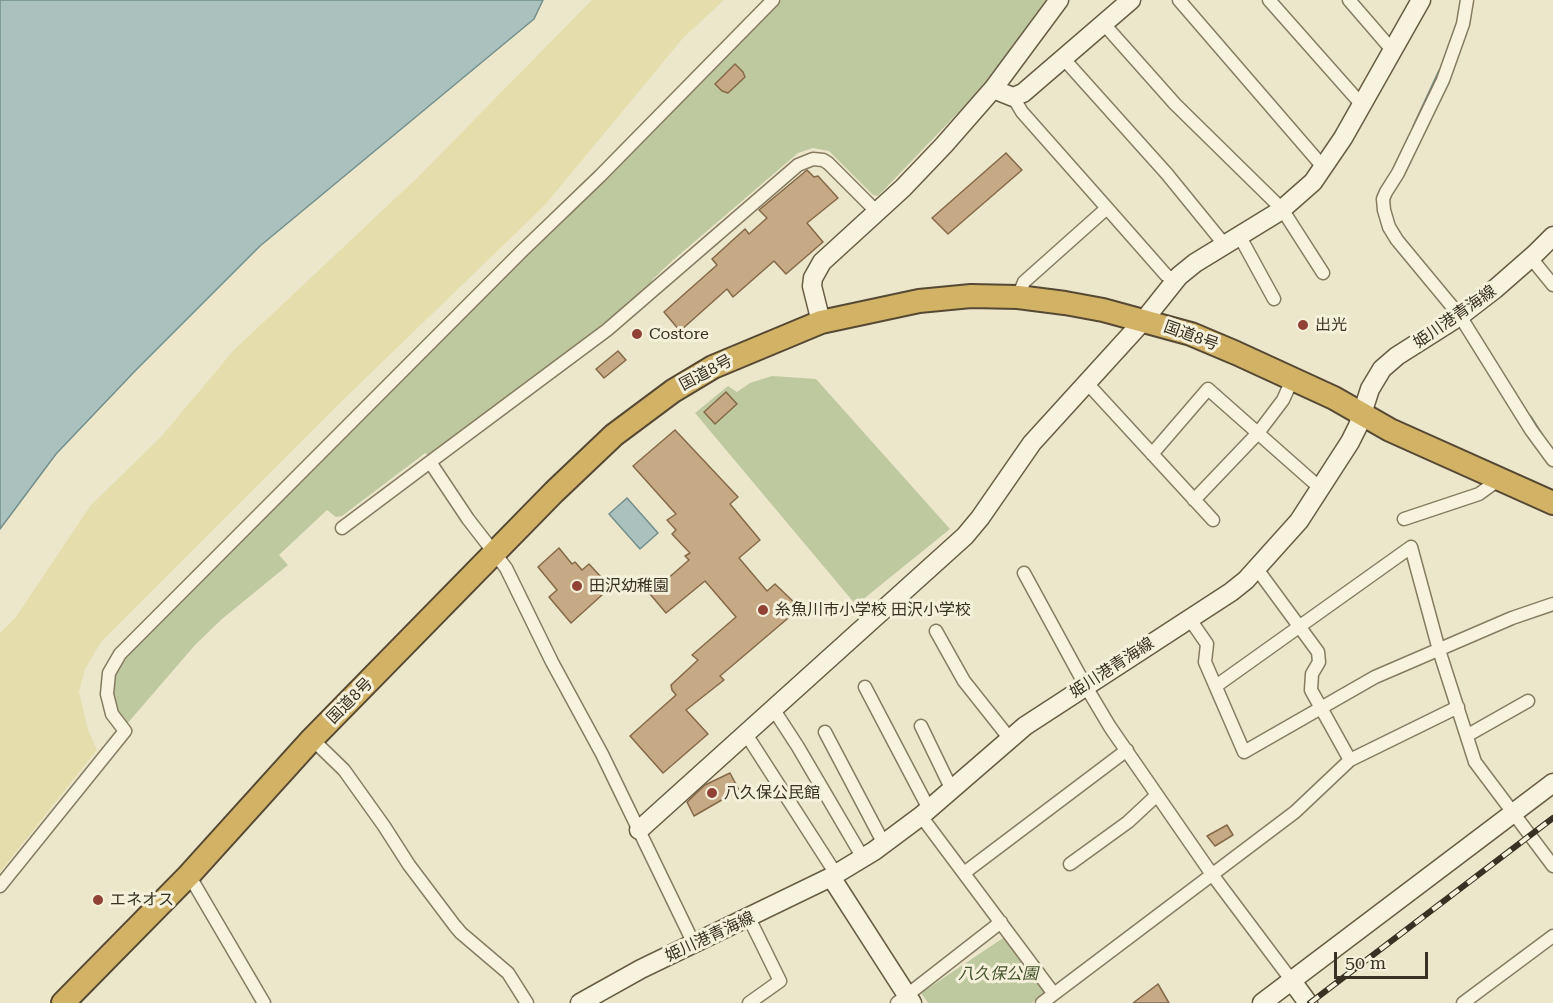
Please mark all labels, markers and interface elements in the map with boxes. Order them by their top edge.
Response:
street label: 姫川港青海線 [1410,282,1500,352]
place label: 出光 [1315,315,1347,335]
street label: 国道8号 [1161,317,1221,355]
marker: 出光 [1296,318,1310,332]
place label: Costore [649,324,709,344]
marker: Costore [630,327,644,341]
street label: 国道8号 [676,351,736,395]
place label: 田沢幼稚園 [589,576,669,596]
marker: 田沢幼稚園 [570,579,584,593]
place label: 糸魚川市小学校 田沢小学校 [775,600,971,620]
marker: 糸魚川市小学校 田沢小学校 [756,603,770,617]
street label: 姫川港青海線 [1067,634,1157,702]
street label: 国道8号 [323,674,377,728]
place label: 八久保公民館 [724,783,820,803]
marker: 八久保公民館 [705,786,719,800]
place label: エネオス [110,890,174,910]
marker: エネオス [91,893,105,907]
street label: 姫川港青海線 [662,908,758,966]
scale bar [1337,940,1432,978]
text: 50 m [1345,952,1386,973]
park label: 八久保公園 [958,964,1038,984]

